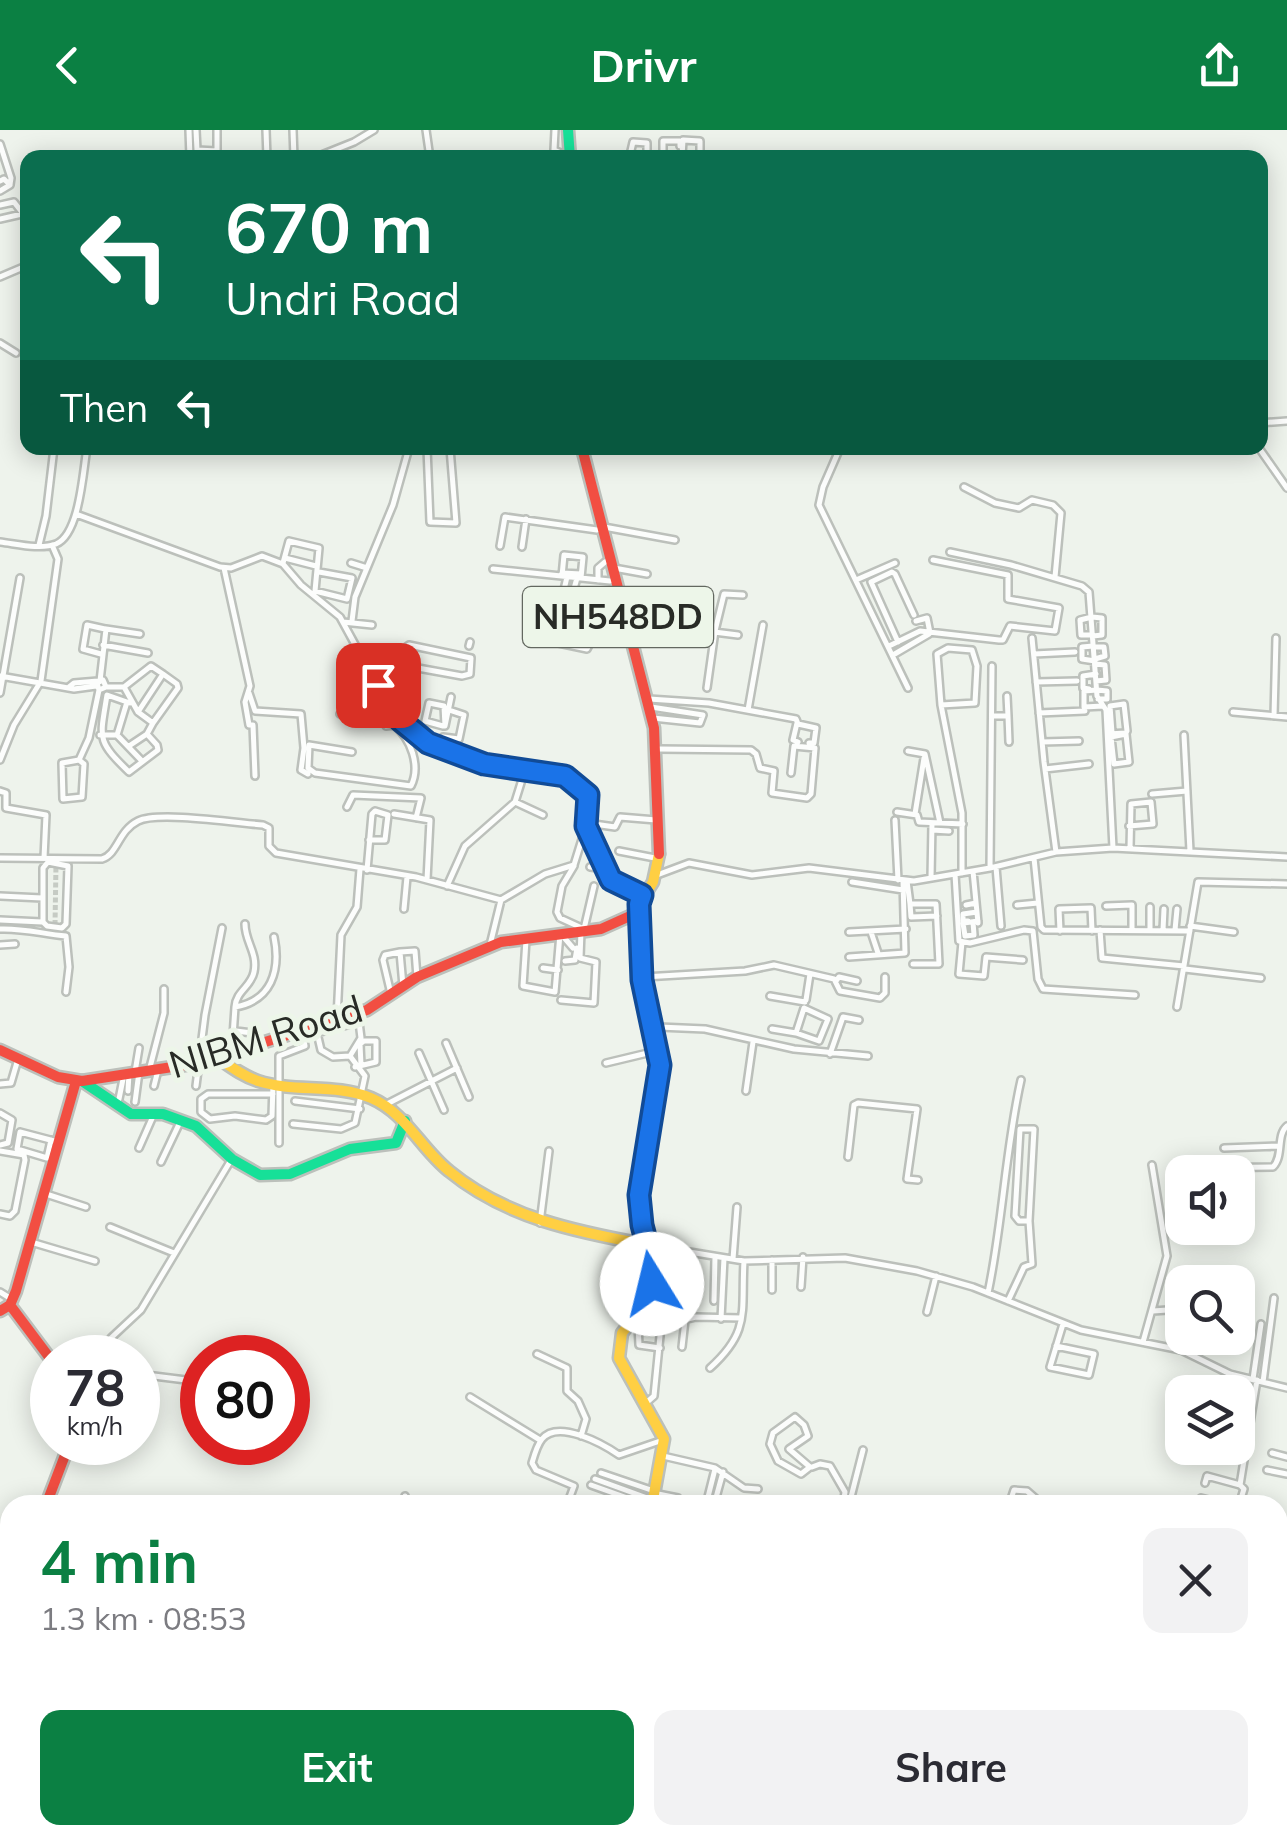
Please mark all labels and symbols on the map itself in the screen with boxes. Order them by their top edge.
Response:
road number: NH548DD [523,587,713,647]
pin [336,643,421,728]
street label: NIBM Road [163,984,368,1088]
position arrow [600,1232,704,1336]
speed limit sign: 80 [180,1335,310,1465]

